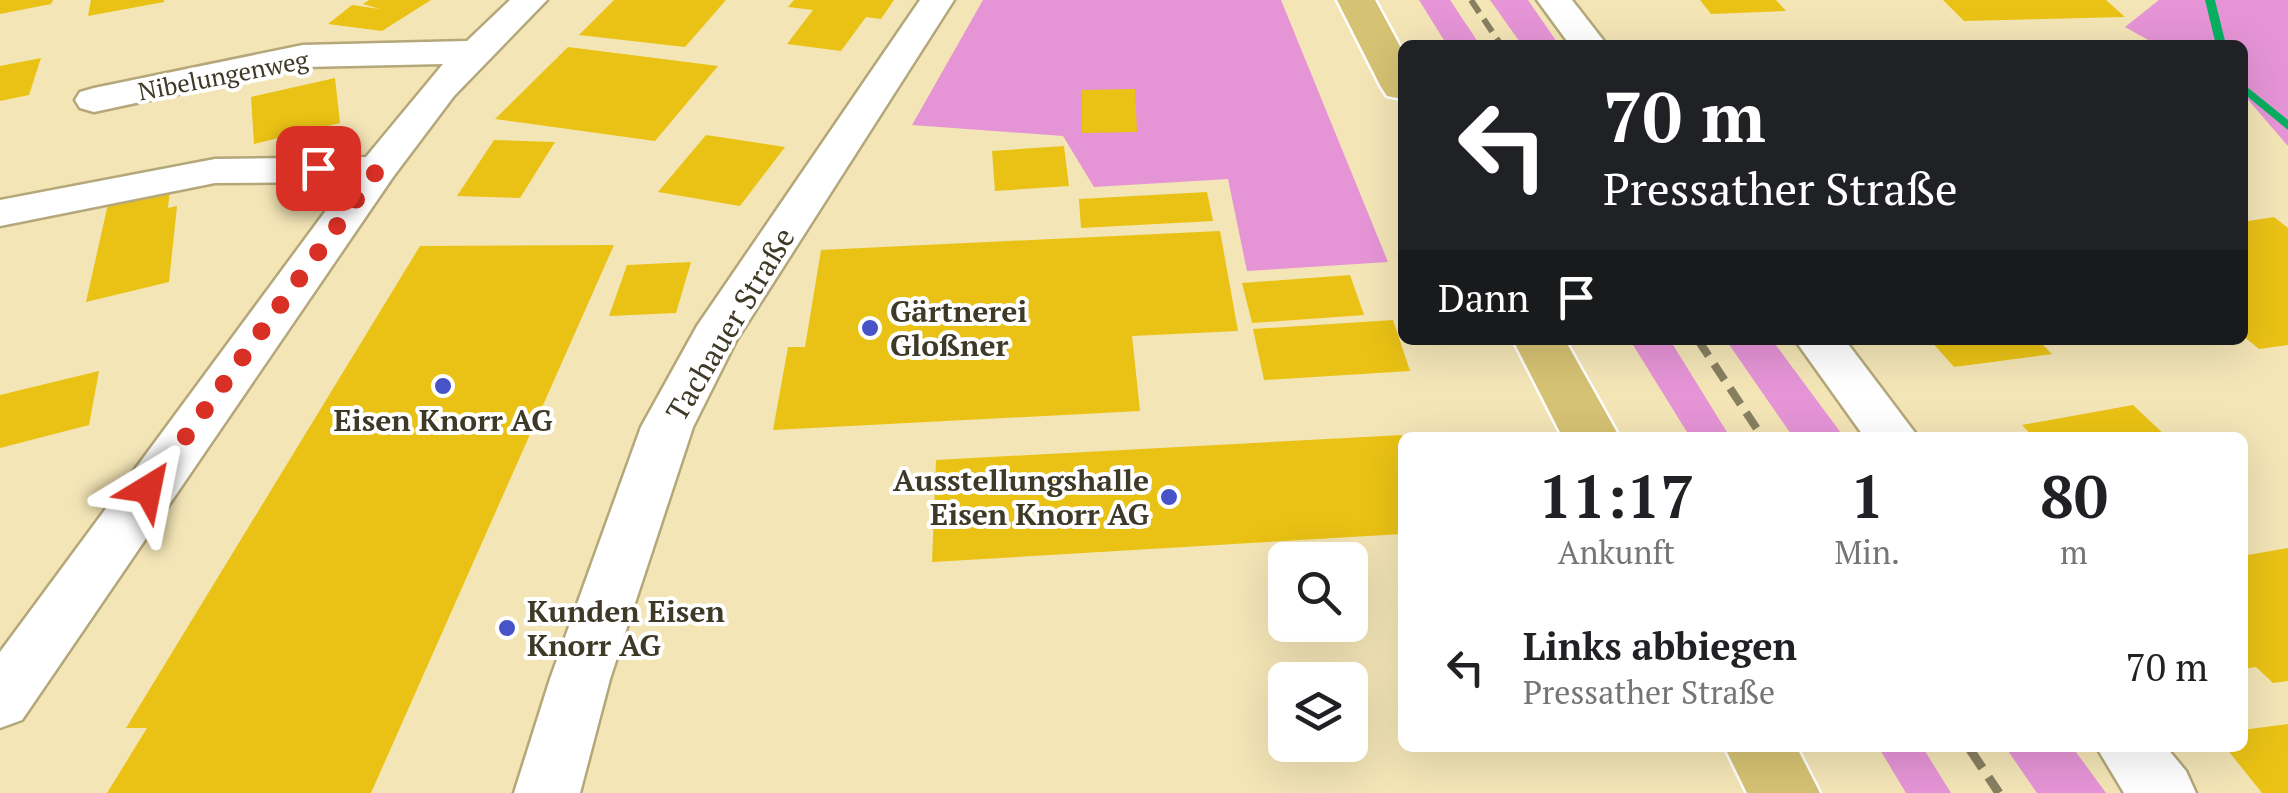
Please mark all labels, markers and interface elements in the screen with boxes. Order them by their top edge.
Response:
street label: Nibelungenweg [135,42,312,108]
text: 70 m [1603,69,1766,162]
icon: left [1438,80,1568,210]
pin [276,126,361,211]
icon: arrive [291,141,346,196]
text: Pressather Straße [1603,158,1958,218]
street label: Tachauer Straße [657,220,803,428]
icon: arrive [1549,270,1604,325]
text: Dann [1438,273,1529,323]
place label: Gärtnerei Gloßner [890,291,1027,365]
marker: Gärtnerei Gloßner [859,317,881,339]
marker: Eisen Knorr AG [432,375,454,397]
place label: Eisen Knorr AG [334,400,552,440]
position arrow [96,437,200,541]
text: 11:17 [1538,456,1694,535]
text: 1 [1850,456,1884,535]
text: 80 [2040,456,2108,535]
place label: Ausstellungshalle Eisen Knorr AG [893,460,1149,534]
marker: Ausstellungshalle Eisen Knorr AG [1158,486,1180,508]
text: Ankunft [1558,531,1675,573]
text: Min. [1835,531,1900,573]
text: m [2060,531,2088,573]
map controls [1268,542,1368,762]
button: search [1268,542,1368,642]
place label: Kunden Eisen Knorr AG [527,591,725,665]
marker: Kunden Eisen Knorr AG [496,617,518,639]
text: Links abbiegen [1523,621,1797,671]
icon: left [1438,640,1493,695]
text: 70 m [2125,642,2208,692]
button: layers [1268,662,1368,762]
text: Pressather Straße [1523,671,1775,713]

